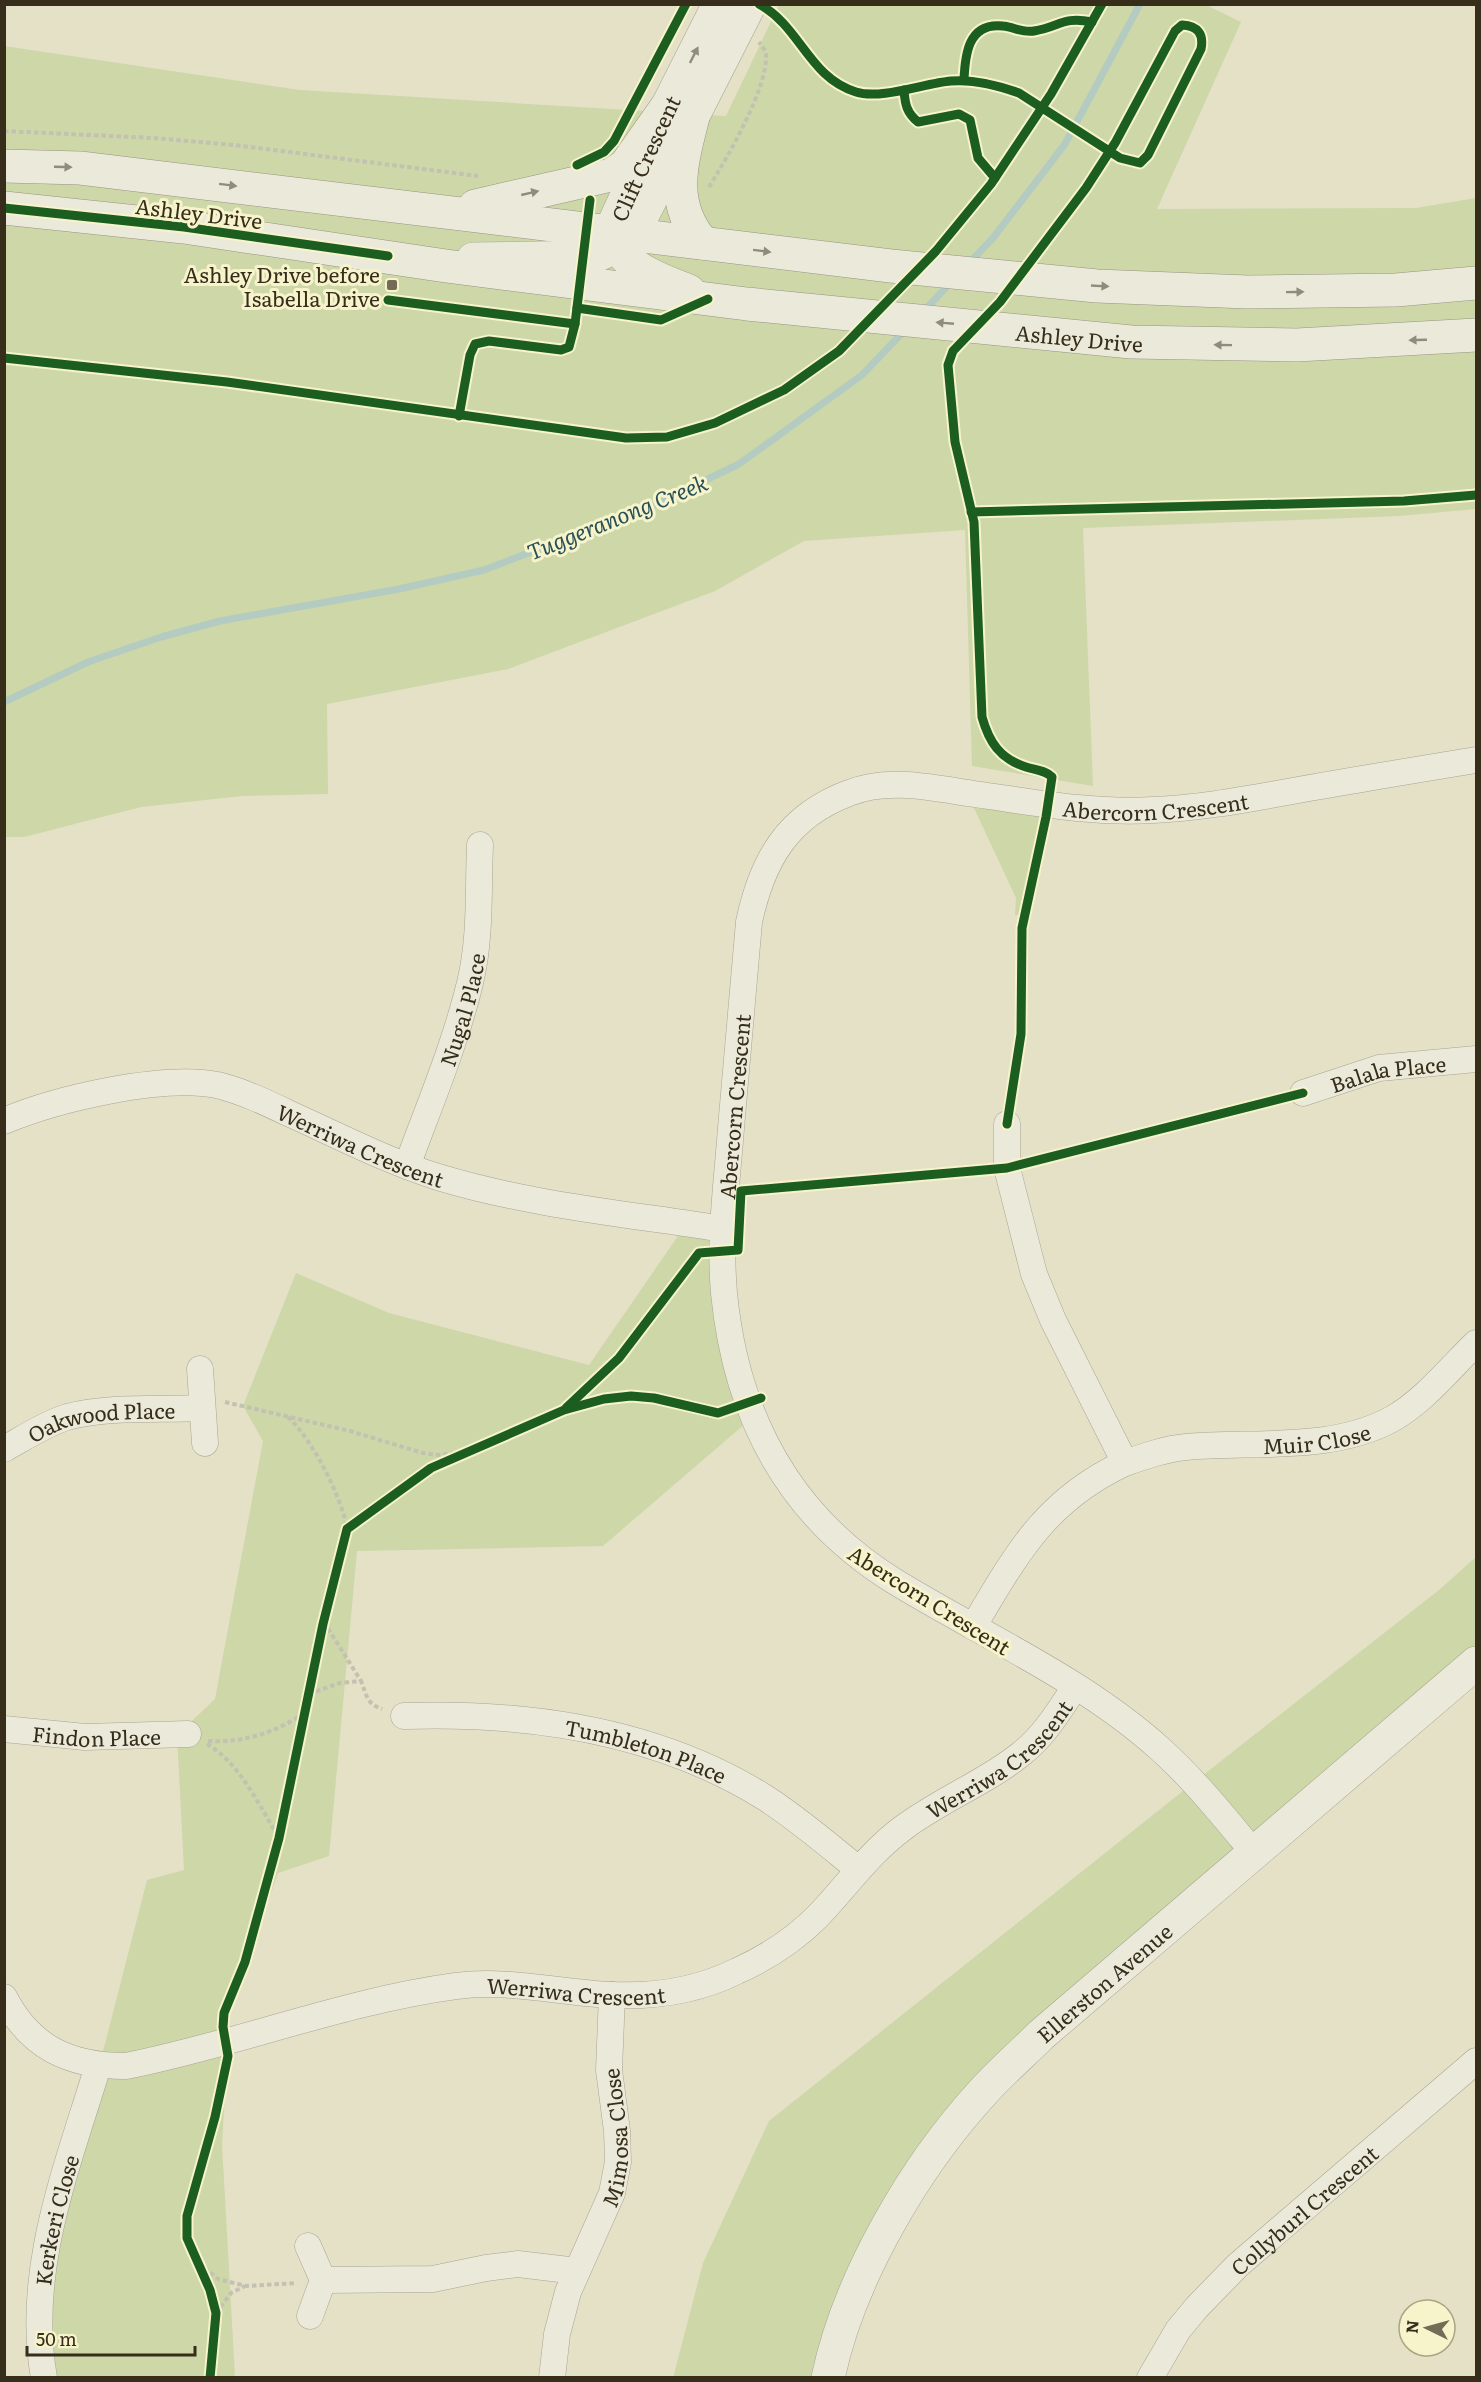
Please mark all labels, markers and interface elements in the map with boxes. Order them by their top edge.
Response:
one-way arrow [689,46,698,63]
street label: Clift Crescent [602,89,687,226]
one-way arrow [53,163,72,172]
one-way arrow [219,180,238,190]
one-way arrow [521,188,539,198]
street label: Ashley Drive [134,189,264,235]
one-way arrow [752,246,771,255]
place label: Ashley Drive before Isabella Drive [184,258,380,313]
marker: Ashley Drive before Isabella Drive [385,278,399,292]
one-way arrow [1091,282,1110,291]
one-way arrow [1286,287,1305,296]
street label: Ashley Drive [1014,315,1143,358]
one-way arrow [935,318,954,328]
one-way arrow [1409,336,1428,345]
one-way arrow [1214,340,1233,349]
water label: Tuggeranong Creek [522,465,712,567]
street label: Abercorn Crescent [1061,784,1251,826]
street label: Nugal Place [430,951,491,1070]
street label: Abercorn Crescent [709,1012,756,1200]
street label: Balala Place [1326,1046,1447,1099]
street label: Werriwa Crescent [272,1095,448,1194]
street label: Oakwood Place [21,1393,176,1448]
street label: Muir Close [1262,1415,1374,1460]
street label: Abercorn Crescent [843,1537,1018,1662]
street label: Werriwa Crescent [920,1692,1079,1825]
street label: Tumbleton Place [562,1710,732,1790]
street label: Findon Place [31,1716,161,1753]
street label: Ellerston Avenue [1029,1915,1178,2049]
street label: Werriwa Crescent [486,1968,668,2011]
street label: Mimosa Close [592,2067,634,2212]
street label: Collyburl Crescent [1223,2137,1384,2281]
street label: Kerkeri Close [26,2150,85,2287]
north arrow [1397,2298,1457,2358]
scale bar [27,2319,195,2357]
text: N [1399,2319,1424,2334]
text: 50 m [36,2325,77,2352]

